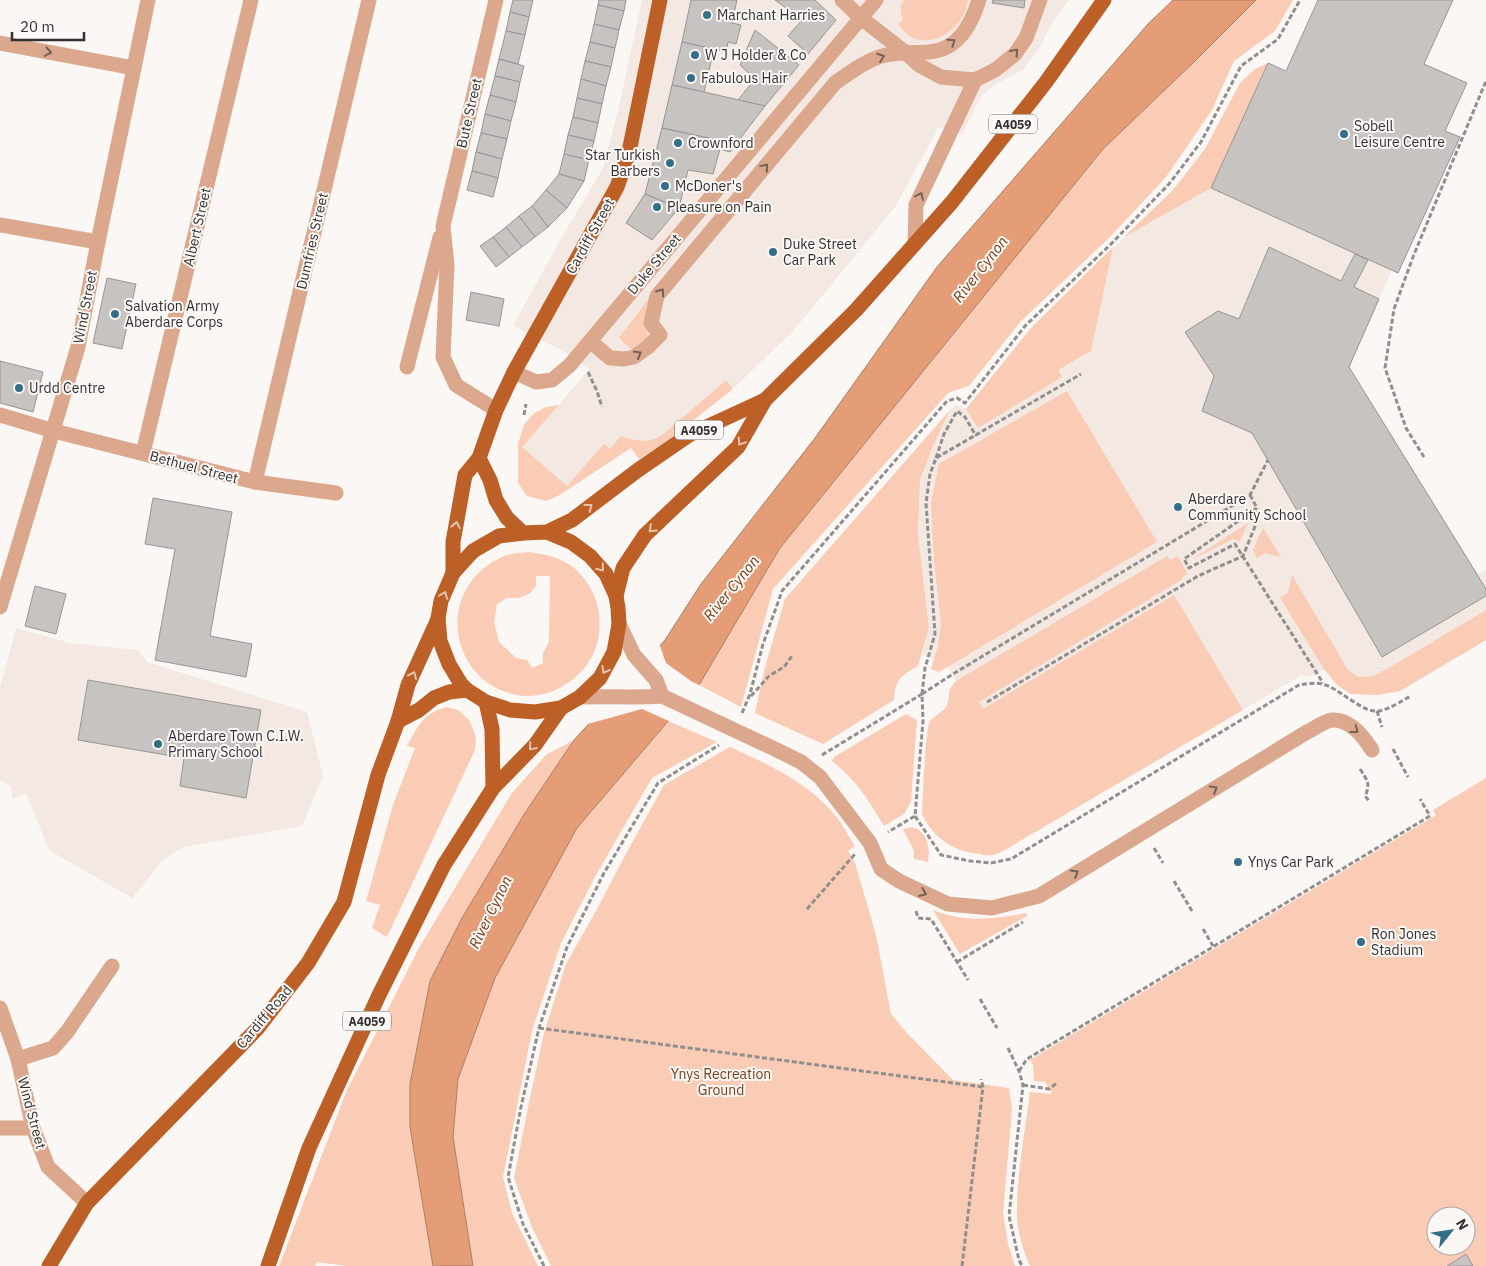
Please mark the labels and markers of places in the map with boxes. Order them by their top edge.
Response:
place label: Marchant Harries [717,6,825,24]
marker: Marchant Harries [701,9,713,21]
place label: W J Holder & Co [705,46,807,64]
marker: W J Holder & Co [689,49,701,61]
place label: Fabulous Hair [701,69,788,87]
marker: Fabulous Hair [685,72,697,84]
place label: Sobell Leisure Centre [1354,117,1445,151]
marker: Sobell Leisure Centre [1338,128,1350,140]
place label: Crownford [688,134,754,152]
marker: Crownford [672,137,684,149]
place label: Star Turkish Barbers [585,146,660,180]
marker: Star Turkish Barbers [664,157,676,169]
place label: McDoner's [675,177,742,195]
marker: McDoner's [659,180,671,192]
place label: Pleasure on Pain [667,198,772,216]
marker: Pleasure on Pain [651,201,663,213]
place label: Duke Street Car Park [783,235,857,269]
marker: Duke Street Car Park [767,246,779,258]
place label: Salvation Army Aberdare Corps [125,297,223,331]
marker: Salvation Army Aberdare Corps [109,308,121,320]
place label: Urdd Centre [29,379,105,397]
marker: Urdd Centre [13,382,25,394]
place label: Aberdare Community School [1188,490,1306,524]
marker: Aberdare Community School [1172,501,1184,513]
place label: Aberdare Town C.I.W. Primary School [168,727,304,761]
marker: Aberdare Town C.I.W. Primary School [152,738,164,750]
place label: Ynys Car Park [1248,853,1334,871]
marker: Ynys Car Park [1232,856,1244,868]
place label: Ron Jones Stadium [1371,925,1436,959]
marker: Ron Jones Stadium [1355,936,1367,948]

